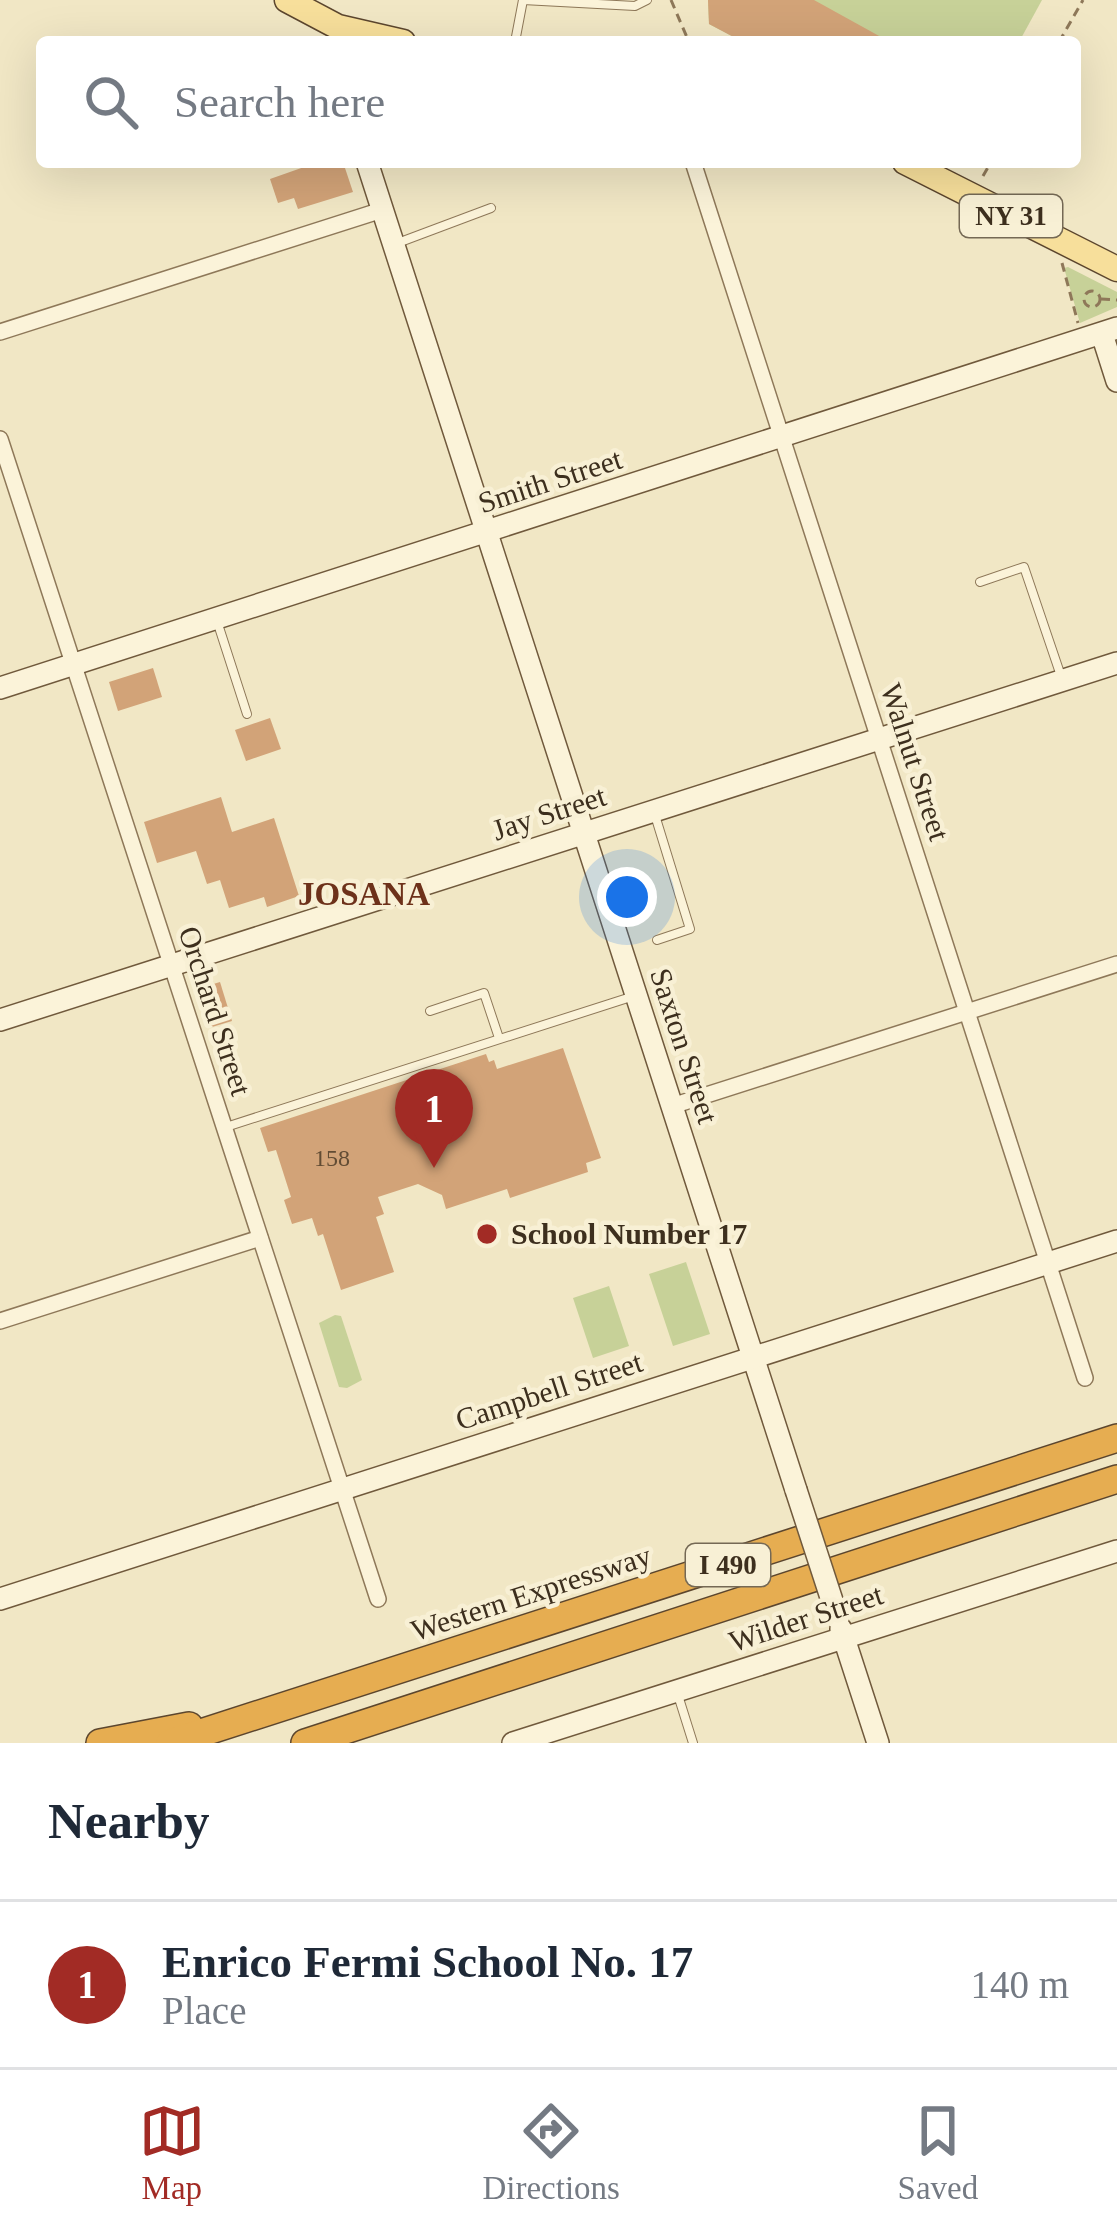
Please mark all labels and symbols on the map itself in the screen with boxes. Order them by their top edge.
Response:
road number: NY 31 [960,195,1062,237]
street label: Smith Street [474,442,627,519]
street label: Walnut Street [875,679,957,845]
street label: Jay Street [488,778,610,846]
your location [597,867,657,927]
district label: JOSANA [298,876,430,912]
street label: Orchard Street [173,922,259,1100]
street label: Saxton Street [644,964,725,1128]
pin: 1 [395,1069,473,1168]
house number: 158 [314,1145,350,1171]
place label: School Number 17 [511,1217,747,1250]
marker: School Number 17 [474,1221,500,1247]
street label: Campbell Street [451,1345,647,1436]
street label: Western Expressway [407,1538,655,1647]
road number: I 490 [686,1544,770,1586]
street label: Wilder Street [725,1577,887,1658]

